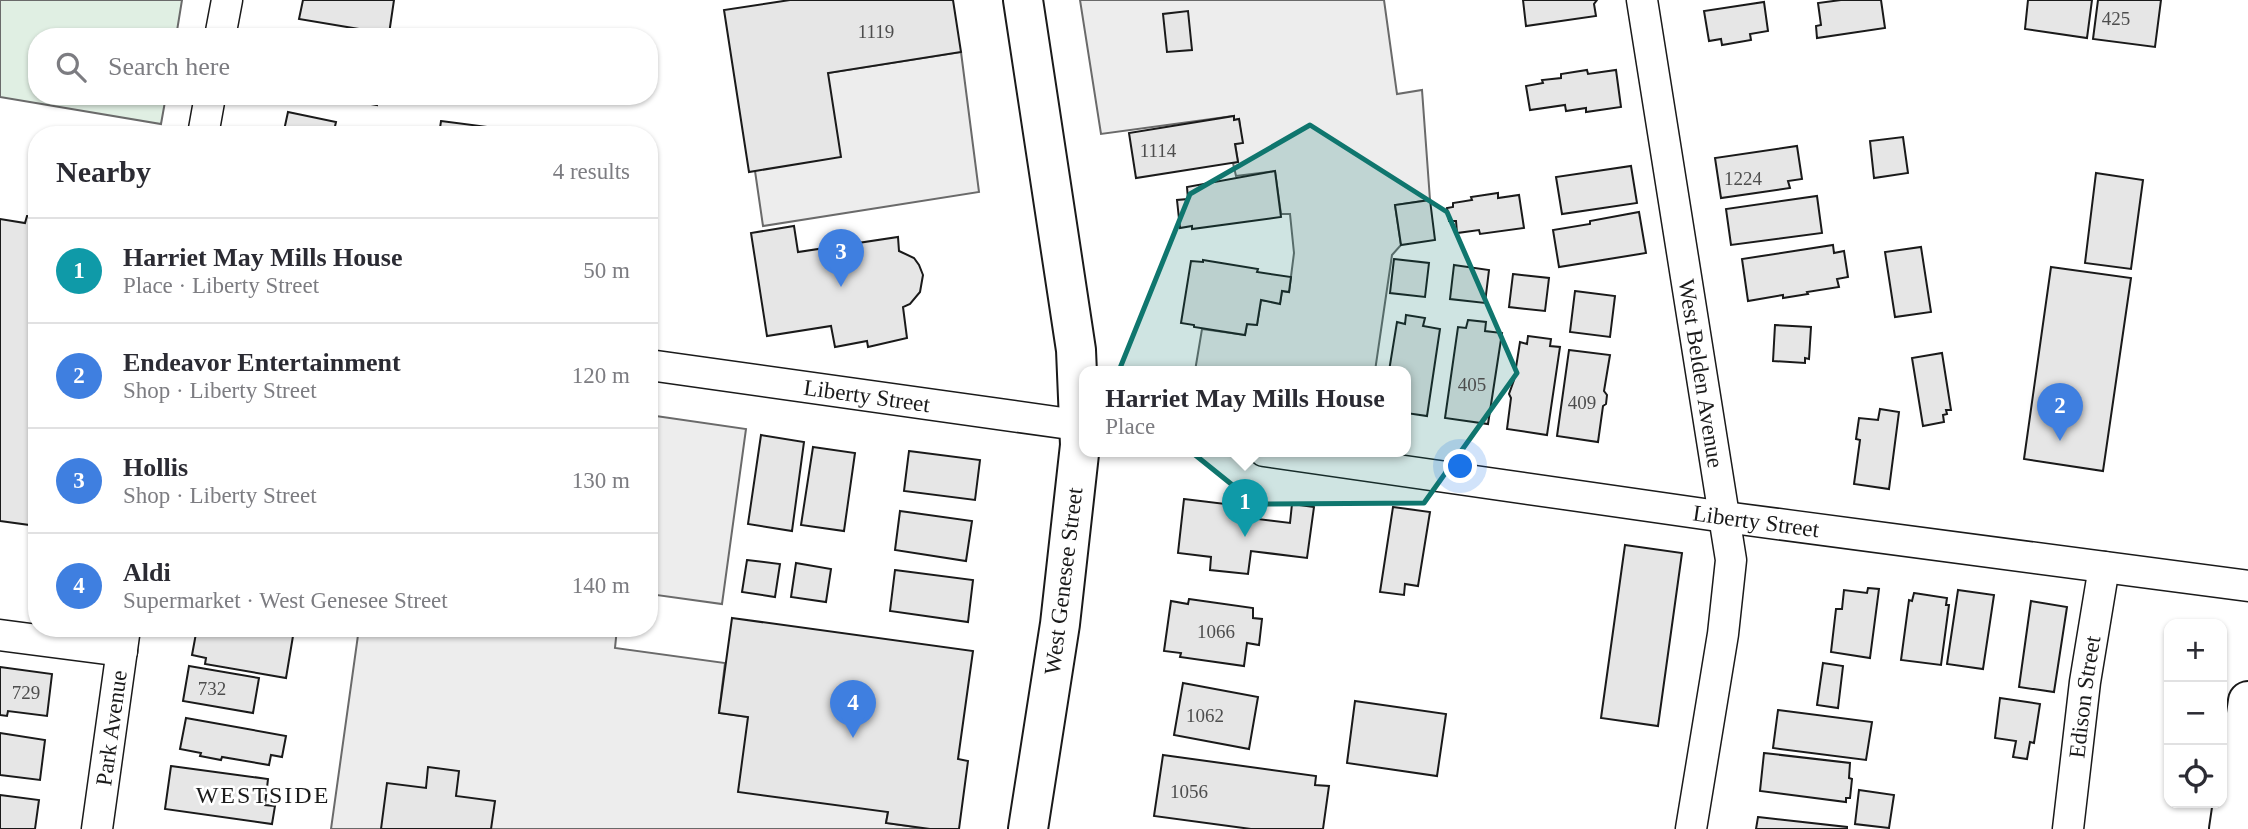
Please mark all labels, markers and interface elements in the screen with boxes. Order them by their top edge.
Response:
house number: 425 [2102,8,2130,29]
house number: 1119 [858,21,894,42]
search box [28,28,658,105]
icon: search [52,48,90,86]
text: Search here [108,52,230,81]
house number: 1114 [1140,140,1177,161]
text: Nearby [56,155,151,188]
text: 4 results [553,159,630,184]
house number: 1224 [1724,168,1763,189]
pin: 3 [818,229,864,287]
text: Harriet May Mills House [123,243,402,272]
text: 1 [73,258,85,283]
text: 50 m [583,258,630,283]
text: Place · Liberty Street [123,273,319,298]
street label: West Belden Avenue [1674,277,1728,470]
text: Endeavor Entertainment [123,348,401,377]
text: 2 [73,363,85,388]
text: 120 m [572,363,630,388]
popup [1079,366,1411,457]
house number: 405 [1458,374,1486,395]
street label: Liberty Street [802,375,932,417]
text: Shop · Liberty Street [123,378,317,403]
pin: 2 [2037,383,2083,441]
text: Harriet May Mills House [1105,384,1385,413]
house number: 409 [1568,392,1596,413]
text: Place [1105,414,1155,439]
your location [1443,449,1477,483]
text: Hollis [123,453,188,482]
text: 3 [73,468,85,493]
text: 130 m [572,468,630,493]
pin: 1 [1222,479,1268,537]
text: Shop · Liberty Street [123,483,317,508]
street label: West Genesee Street [1040,485,1087,676]
street label: Liberty Street [1691,501,1821,542]
text: Aldi [123,558,171,587]
text: 4 [73,573,85,598]
text: 140 m [572,573,630,598]
text: Supermarket · West Genesee Street [123,588,448,613]
map controls [2164,619,2227,808]
button: + [2164,619,2227,682]
house number: 1066 [1197,621,1235,642]
street label: Edison Street [2064,633,2106,760]
street label: Park Avenue [91,669,132,787]
house number: 732 [198,678,226,699]
pin: 4 [830,680,876,738]
house number: 729 [12,682,40,703]
button: − [2164,682,2227,745]
house number: 1062 [1186,705,1224,726]
button: locate [2164,745,2227,808]
house number: 1056 [1170,781,1208,802]
district label: WESTSIDE [196,782,330,808]

